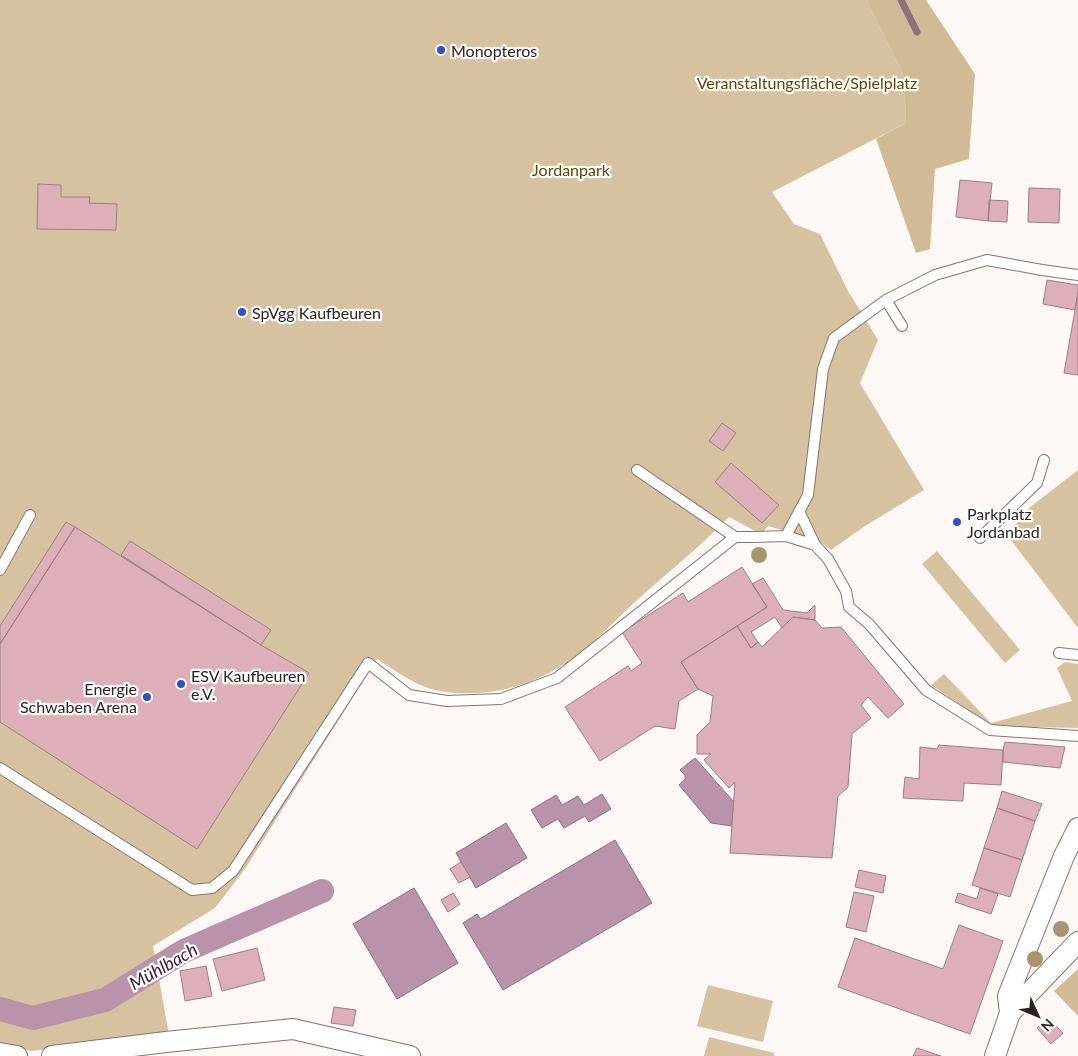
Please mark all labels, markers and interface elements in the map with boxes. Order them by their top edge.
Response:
place label: Monopteros [451,41,537,60]
marker: Monopteros [435,44,447,56]
park label: Veranstaltungsfläche/Spielplatz [697,73,917,92]
park label: Jordanpark [532,160,611,179]
place label: SpVgg Kaufbeuren [252,303,381,322]
marker: SpVgg Kaufbeuren [236,306,248,318]
place label: Parkplatz Jordanbad [967,504,1040,541]
marker: Parkplatz Jordanbad [951,516,963,528]
place label: ESV Kaufbeuren e.V. [191,666,305,703]
marker: ESV Kaufbeuren e.V. [175,678,187,690]
place label: Energie Schwaben Arena [20,679,137,716]
marker: Energie Schwaben Arena [141,691,153,703]
water label: Mühlbach [125,938,201,994]
north arrow [1013,991,1063,1041]
text: N [1038,1016,1058,1035]

